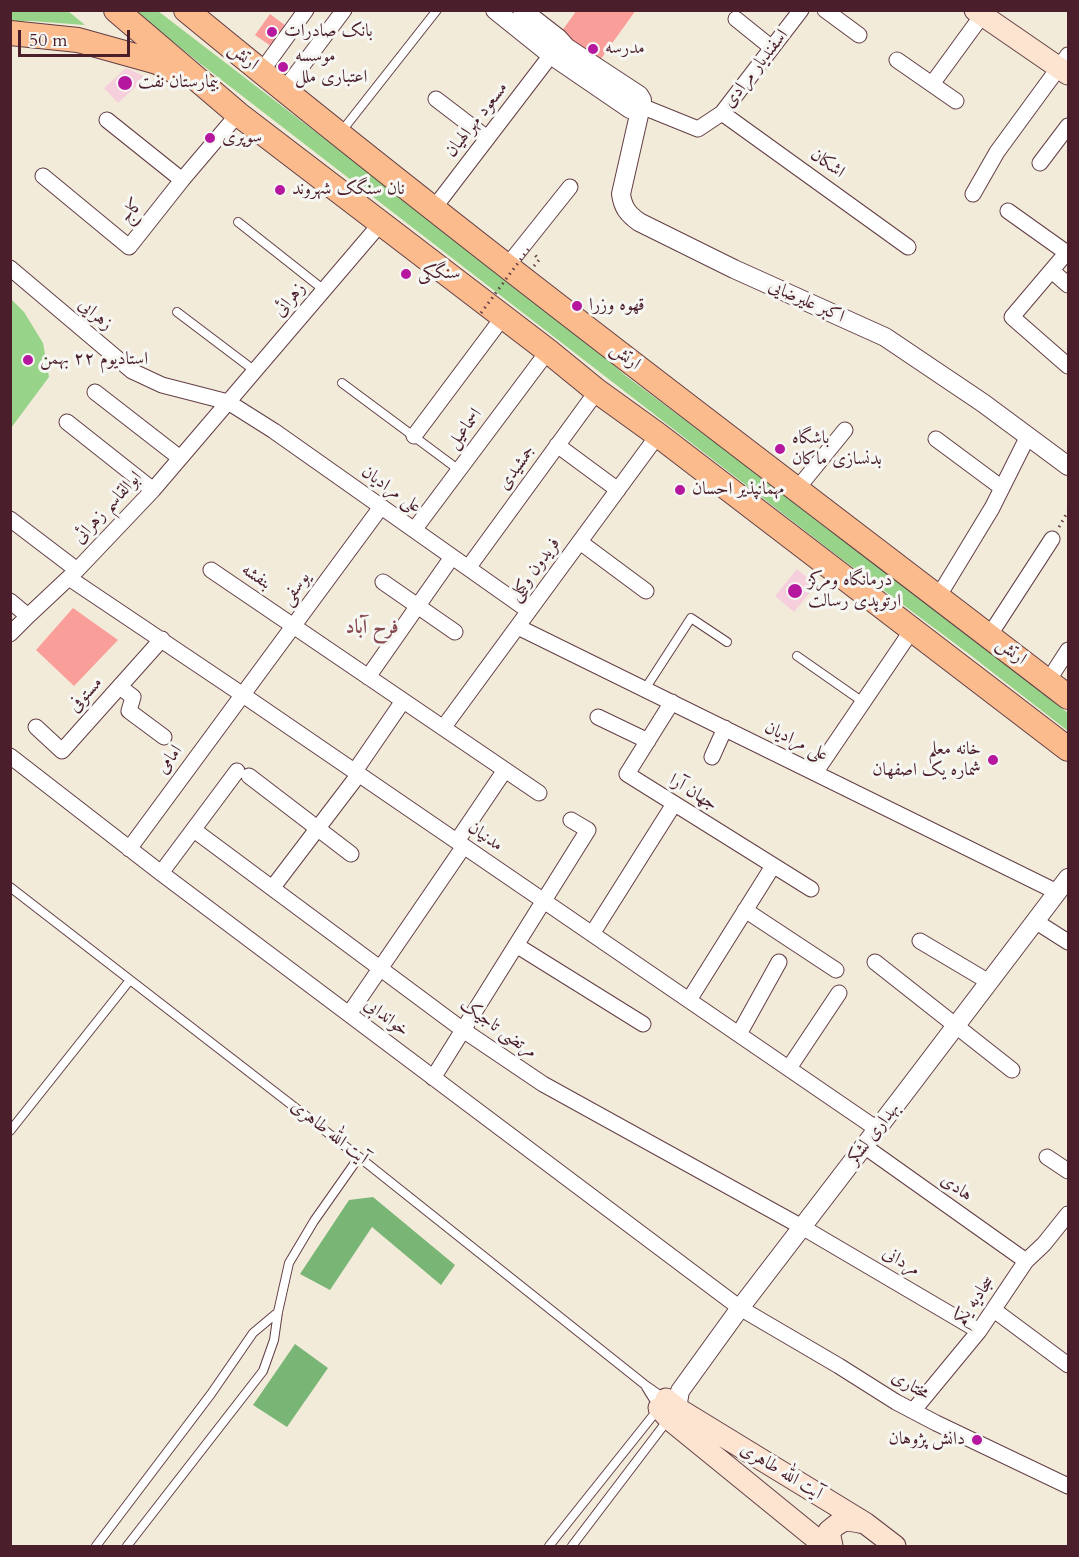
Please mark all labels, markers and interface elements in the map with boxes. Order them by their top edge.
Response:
scale bar [21,18,134,56]
place label: بانک صادرات [284,21,373,43]
marker: بانک صادرات [265,25,279,39]
street label: اسفندیار مرادی [719,25,793,113]
text: 50 m [29,28,68,53]
street label: ارتش [224,38,262,76]
place label: مدرسه [605,38,645,60]
marker: مدرسه [586,42,600,56]
place label: موسسه اعتباری ملل [295,46,367,88]
marker: موسسه اعتباری ملل [276,60,290,74]
place label: بیمارستان نفت [138,72,219,94]
marker: بیمارستان نفت [116,74,134,92]
street label: مسعود مهرالهیان [441,78,513,162]
place label: سوپری [222,127,262,149]
marker: سوپری [203,131,217,145]
street label: اشکان [806,144,848,184]
place label: نان سنگک شهروند [292,179,405,201]
marker: نان سنگک شهروند [273,183,287,197]
street label: کاج [116,194,148,228]
place label: سنگکی [418,263,460,285]
marker: سنگکی [399,267,413,281]
street label: اکبر علیرضایی [765,276,847,328]
street label: زهرائی [269,278,311,322]
street label: زهرایی [73,294,117,336]
place label: قهوه وزرا [589,295,644,317]
marker: قهوه وزرا [570,299,584,313]
street label: ارتش [606,339,644,375]
place label: استادیوم ۲۲ بهمن [40,349,148,371]
marker: استادیوم ۲۲ بهمن [21,353,35,367]
street label: اسماعیل [443,404,487,454]
place label: باشگاه بدنسازی ماکان [792,428,882,470]
street label: جمشیدی [494,441,540,495]
marker: باشگاه بدنسازی ماکان [773,442,787,456]
street label: علی مرادیان [357,462,425,518]
street label: ابوالقاسم زهرائی [69,467,147,549]
place label: مهمانپذیر احسان [692,479,784,501]
marker: مهمانپذیر احسان [673,483,687,497]
street label: فریدون وکیلی [505,534,565,606]
street label: بنفشه [237,559,275,595]
street label: یوسفی [277,568,315,610]
place label: درمانگاه ومرکز ارتوپدی رسالت [808,570,901,612]
marker: درمانگاه ومرکز ارتوپدی رسالت [786,582,804,600]
district label: فرح آباد [345,616,399,640]
street label: ارتش [992,634,1030,670]
street label: مستوفی [64,673,108,717]
street label: علی مرادیان [761,717,831,767]
place label: خانه معلم شماره یک اصفهان [872,739,981,782]
street label: امامی [152,741,188,779]
marker: خانه معلم شماره یک اصفهان [986,753,1000,767]
street label: جهان آرا [665,770,721,816]
street label: مدنیان [463,817,507,857]
street label: خواندابی [359,994,413,1042]
street label: مرتضی تاجیک [455,995,541,1063]
street label: آیت الله طاهری [286,1096,372,1170]
street label: بهداری لشکر [843,1099,905,1169]
street label: هادی [936,1169,976,1207]
street label: مردانی [878,1243,924,1281]
street label: سجادیه یکم [950,1272,1000,1330]
street label: مختاری [887,1367,933,1405]
place label: دانش پژوهان [889,1429,965,1451]
marker: دانش پژوهان [970,1433,984,1447]
street label: آیت الله طاهری [736,1439,826,1505]

